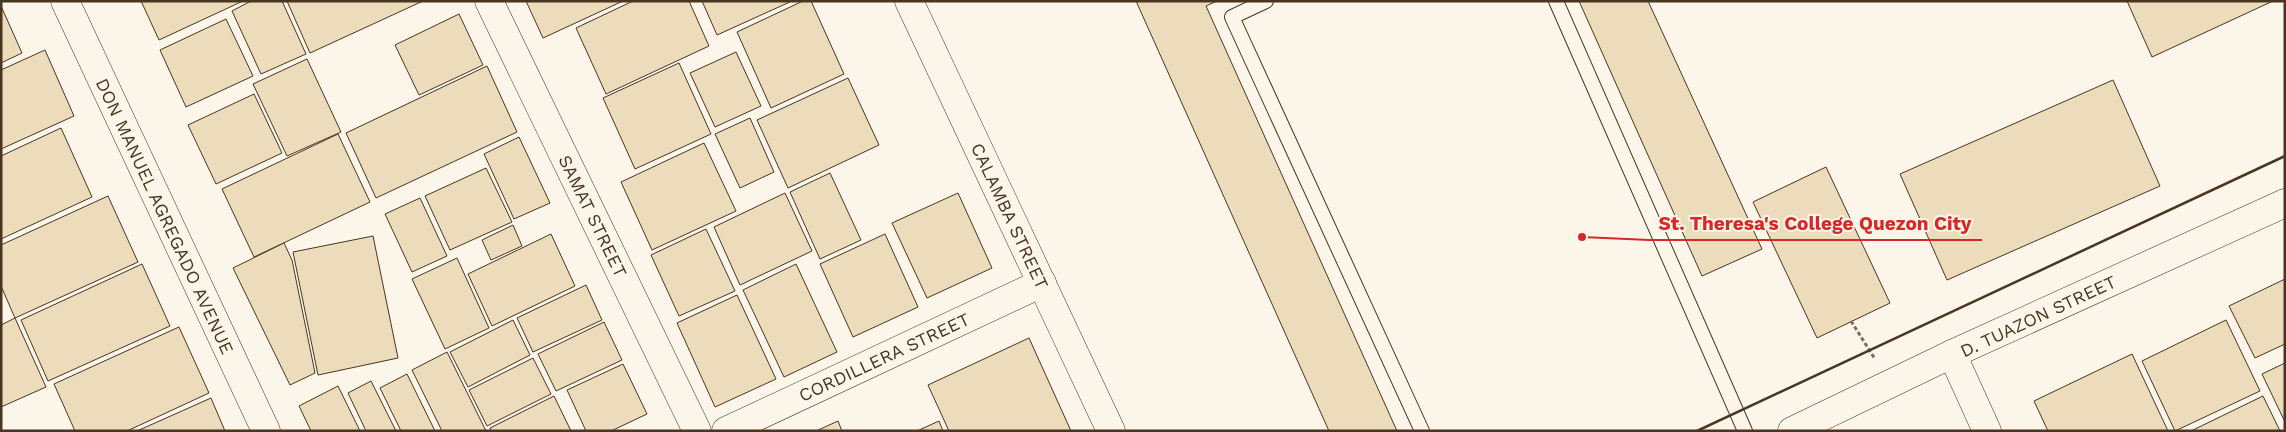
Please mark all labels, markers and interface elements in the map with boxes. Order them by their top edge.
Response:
street label: DON MANUEL AGREGADO AVENUE [92,75,238,357]
street label: CALAMBA STREET [967,140,1053,293]
street label: SAMAT STREET [554,152,632,281]
callout: St. Theresa's College Quezon City [1649,206,1982,240]
text: St. Theresa's College Quezon City [1658,212,1972,235]
street label: D. TUAZON STREET [1957,271,2119,361]
street label: CORDILLERA STREET [795,308,973,406]

